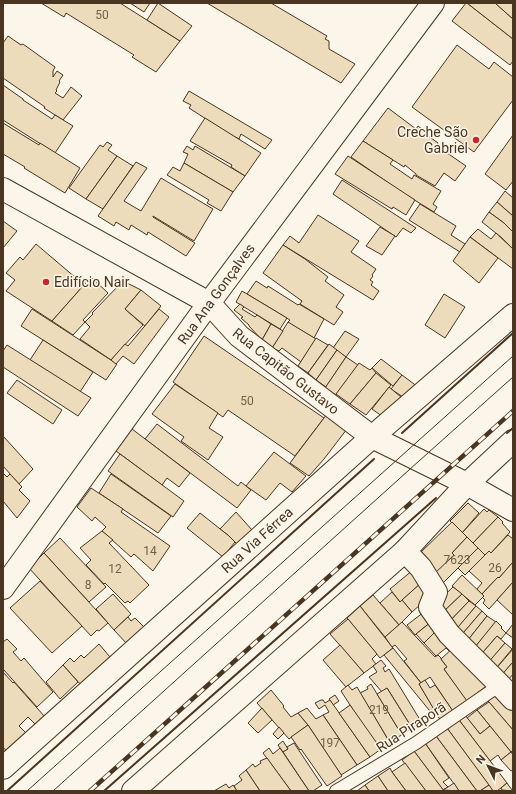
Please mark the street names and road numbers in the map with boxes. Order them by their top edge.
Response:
street label: Rua Ana Gonçalves [174,241,258,347]
street label: Rua Capitão Gustavo [230,325,342,417]
street label: Rua Via Férrea [218,504,296,576]
street label: Rua Piraporã [373,699,449,755]

